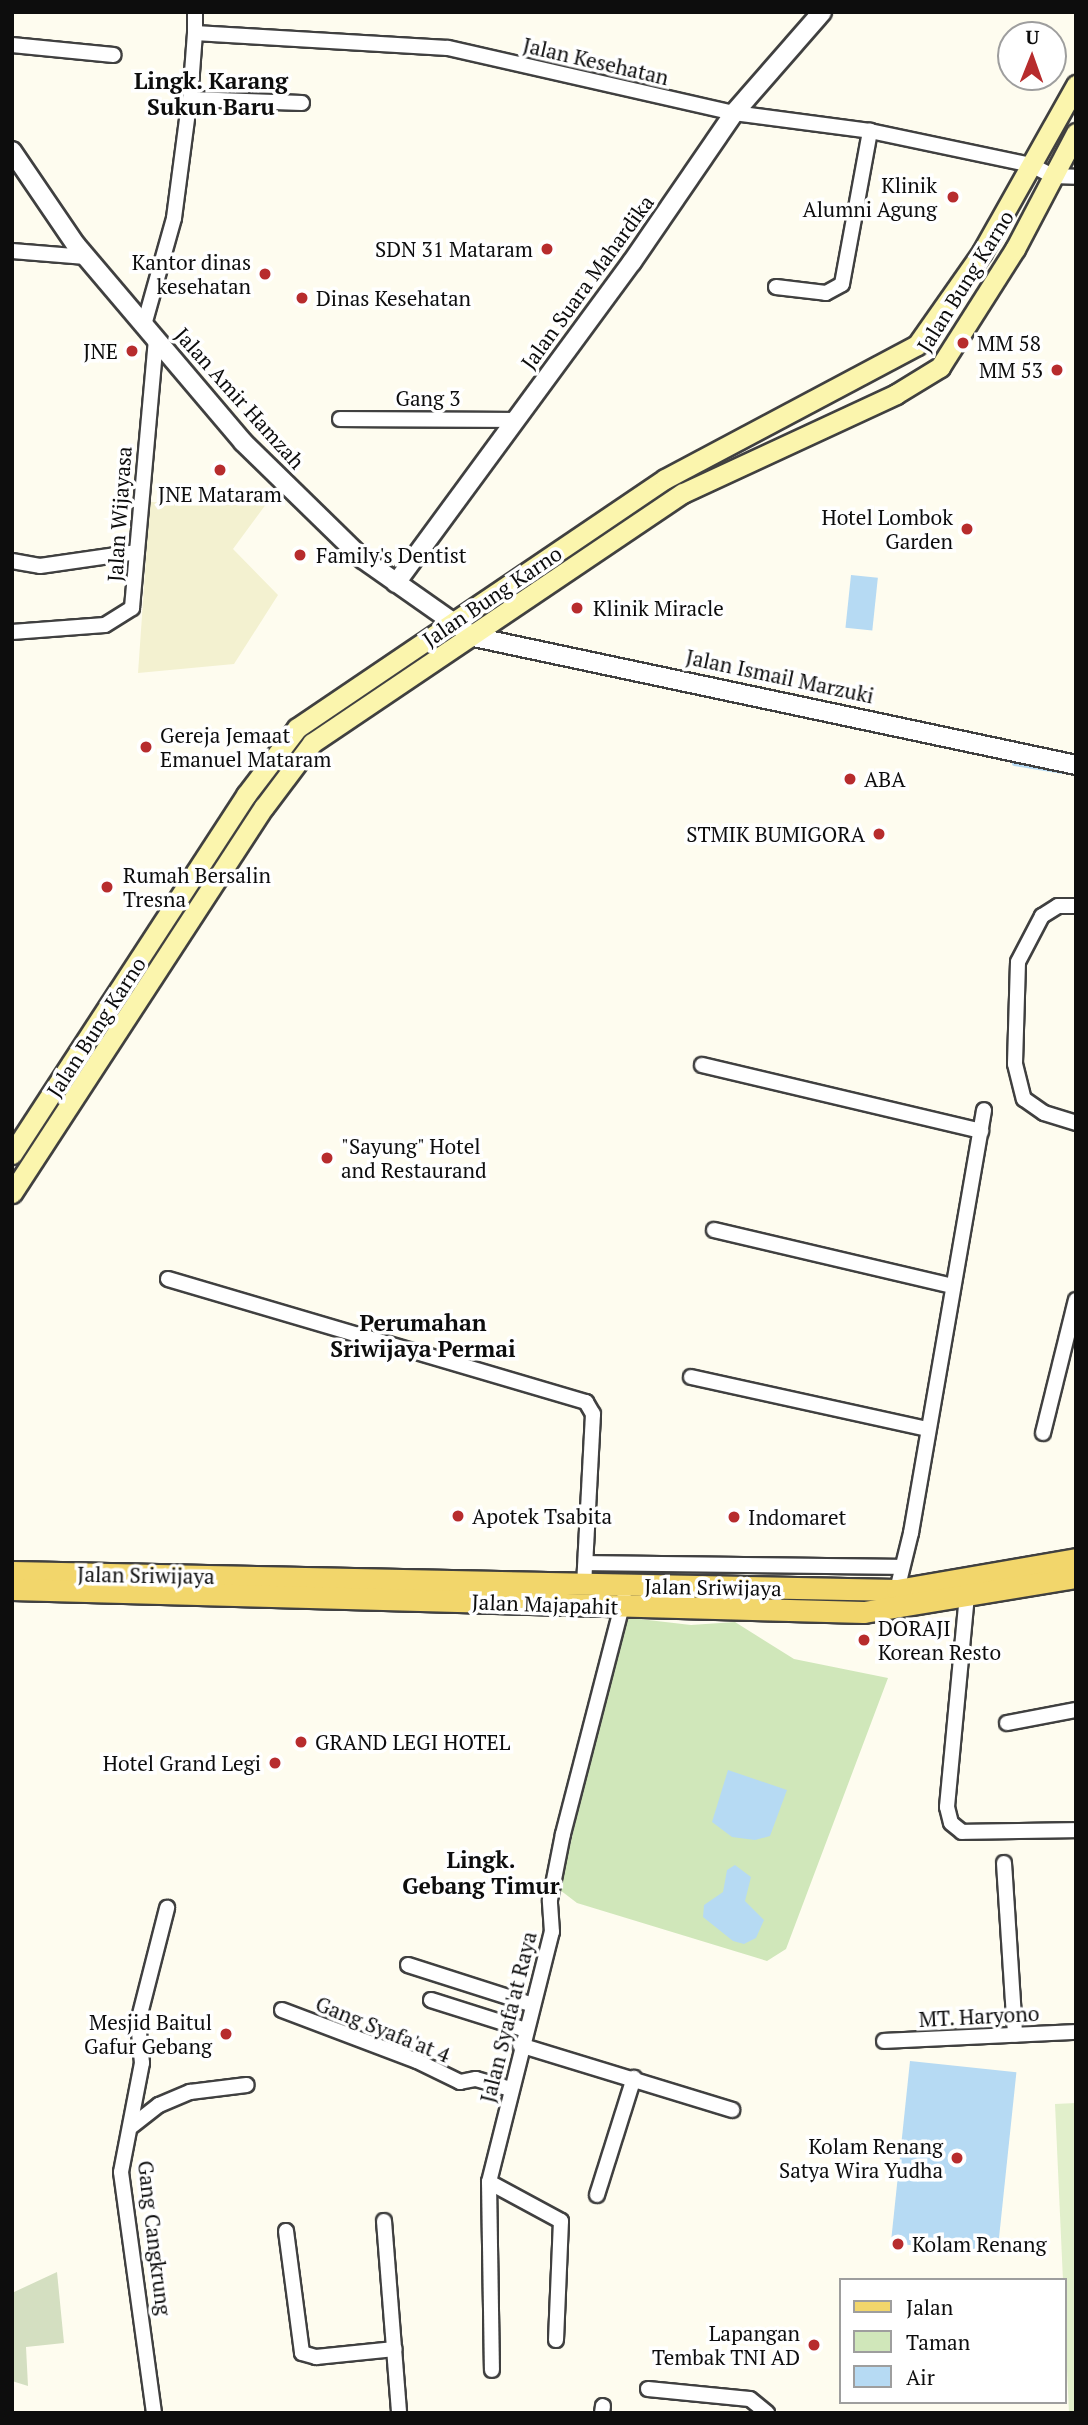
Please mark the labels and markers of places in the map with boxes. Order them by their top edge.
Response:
place label: Klinik Alumni Agung [802,172,937,222]
marker: Klinik Alumni Agung [943,187,963,207]
place label: SDN 31 Mataram [375,236,533,262]
marker: SDN 31 Mataram [539,241,555,257]
place label: Kantor dinas kesehatan [132,249,251,299]
marker: Kantor dinas kesehatan [257,266,273,282]
place label: Dinas Kesehatan [316,285,471,311]
marker: Dinas Kesehatan [294,290,310,306]
place label: MM 58 [977,330,1041,356]
marker: MM 58 [955,335,971,351]
place label: JNE [83,338,118,364]
marker: JNE [124,343,140,359]
place label: MM 53 [979,357,1043,383]
marker: MM 53 [1049,362,1065,378]
marker: JNE Mataram [212,462,228,478]
place label: JNE Mataram [158,481,282,507]
place label: Hotel Lombok Garden [821,504,953,554]
marker: Hotel Lombok Garden [959,521,975,537]
place label: Family's Dentist [316,542,467,568]
marker: Family's Dentist [290,545,310,565]
place label: Klinik Miracle [593,595,724,621]
marker: Klinik Miracle [567,598,587,618]
place label: Gereja Jemaat Emanuel Mataram [160,722,331,772]
marker: Gereja Jemaat Emanuel Mataram [138,739,154,755]
place label: ABA [864,766,906,792]
marker: ABA [842,771,858,787]
place label: STMIK BUMIGORA [686,821,865,847]
marker: STMIK BUMIGORA [871,826,887,842]
place label: Rumah Bersalin Tresna [123,862,271,912]
marker: Rumah Bersalin Tresna [97,877,117,897]
place label: "Sayung" Hotel and Restaurand [341,1133,487,1183]
marker: "Sayung" Hotel and Restaurand [319,1150,335,1166]
place label: Apotek Tsabita [472,1503,612,1529]
place label: Indomaret [748,1504,846,1530]
marker: Apotek Tsabita [450,1508,466,1524]
marker: Indomaret [726,1509,742,1525]
place label: DORAJI Korean Resto [878,1615,1001,1665]
marker: DORAJI Korean Resto [856,1632,872,1648]
place label: GRAND LEGI HOTEL [315,1729,510,1755]
marker: GRAND LEGI HOTEL [293,1734,309,1750]
place label: Hotel Grand Legi [103,1750,261,1776]
marker: Hotel Grand Legi [267,1755,283,1771]
place label: Mesjid Baitul Gafur Gebang [84,2009,212,2059]
marker: Mesjid Baitul Gafur Gebang [218,2026,234,2042]
place label: Kolam Renang Satya Wira Yudha [779,2133,943,2183]
marker: Kolam Renang Satya Wira Yudha [949,2150,965,2166]
place label: Kolam Renang [912,2231,1046,2257]
marker: Kolam Renang [890,2236,906,2252]
place label: Lapangan Tembak TNI AD [652,2320,800,2370]
marker: Lapangan Tembak TNI AD [806,2337,822,2353]

